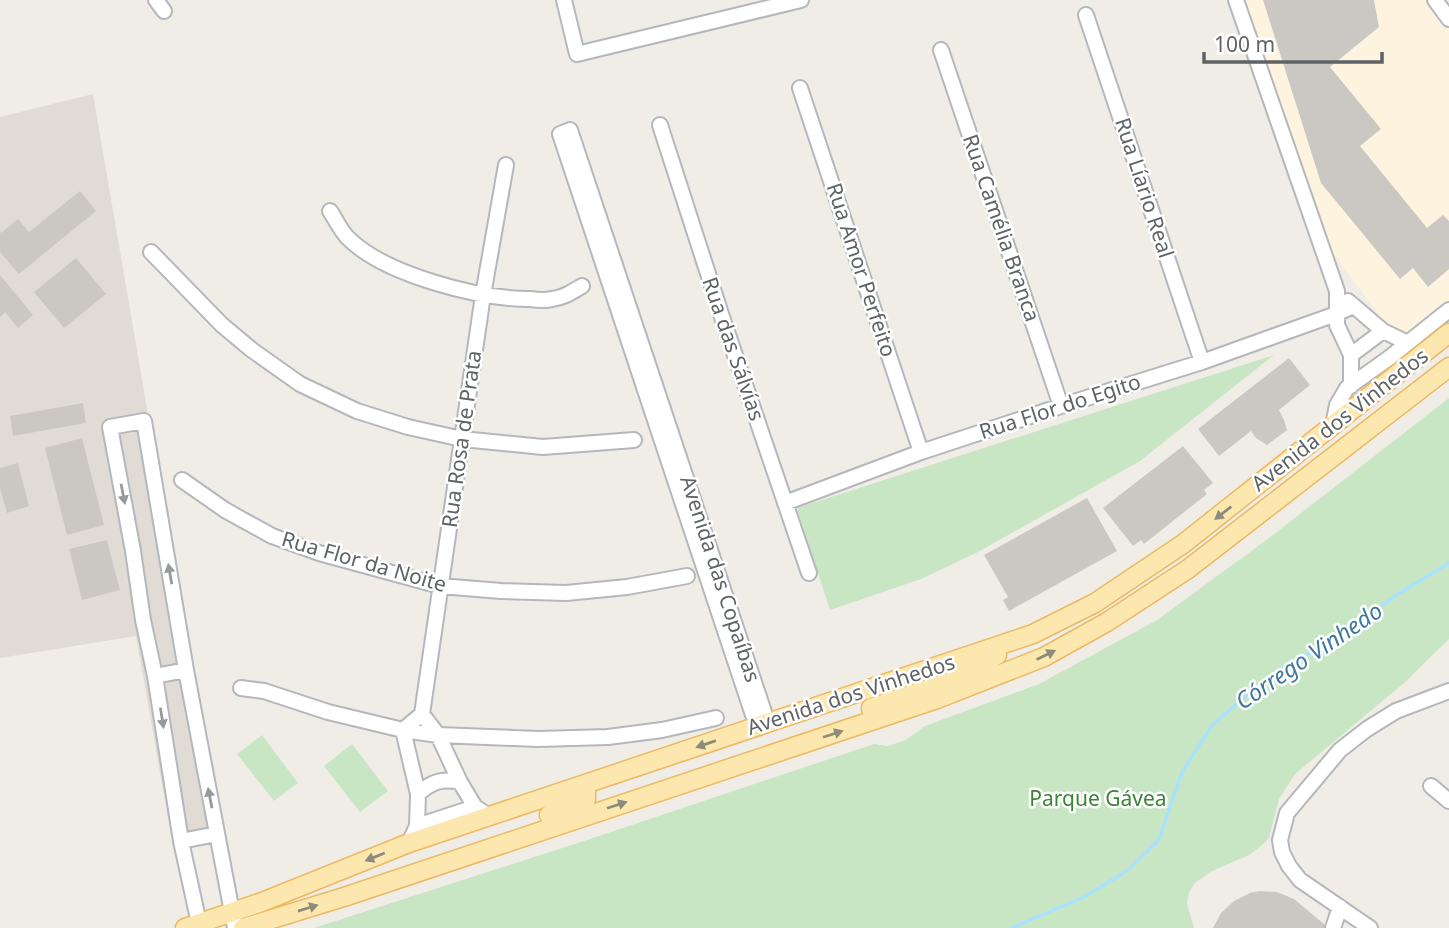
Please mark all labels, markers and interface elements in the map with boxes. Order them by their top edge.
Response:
scale bar [1204,21,1382,65]
text: 100 m [1214,30,1275,58]
street label: Rua Líario Real [1109,114,1181,261]
street label: Rua Camélia Branca [957,130,1047,325]
street label: Rua Amor Perfeito [821,179,903,360]
street label: Rua das Sálvías [696,273,772,424]
street label: Avenida dos Vinhedos [1245,341,1434,497]
street label: Rua Rosa de Prata [435,348,487,529]
street label: Rua Flor do Egito [976,367,1144,445]
street label: Avenida das Copaíbas [674,472,768,686]
one-way arrow [117,483,128,505]
one-way arrow [1214,505,1232,520]
street label: Rua Flor da Noite [279,524,450,598]
one-way arrow [164,563,175,585]
water label: Córrego Vinhedo [1229,594,1388,716]
street label: Avenida dos Vinhedos [743,647,958,741]
one-way arrow [1036,649,1056,661]
one-way arrow [157,707,168,729]
one-way arrow [822,728,843,739]
one-way arrow [696,739,717,750]
park label: Parque Gávea [1029,784,1167,812]
one-way arrow [205,787,216,809]
one-way arrow [606,799,627,810]
one-way arrow [364,851,385,862]
one-way arrow [298,902,319,913]

